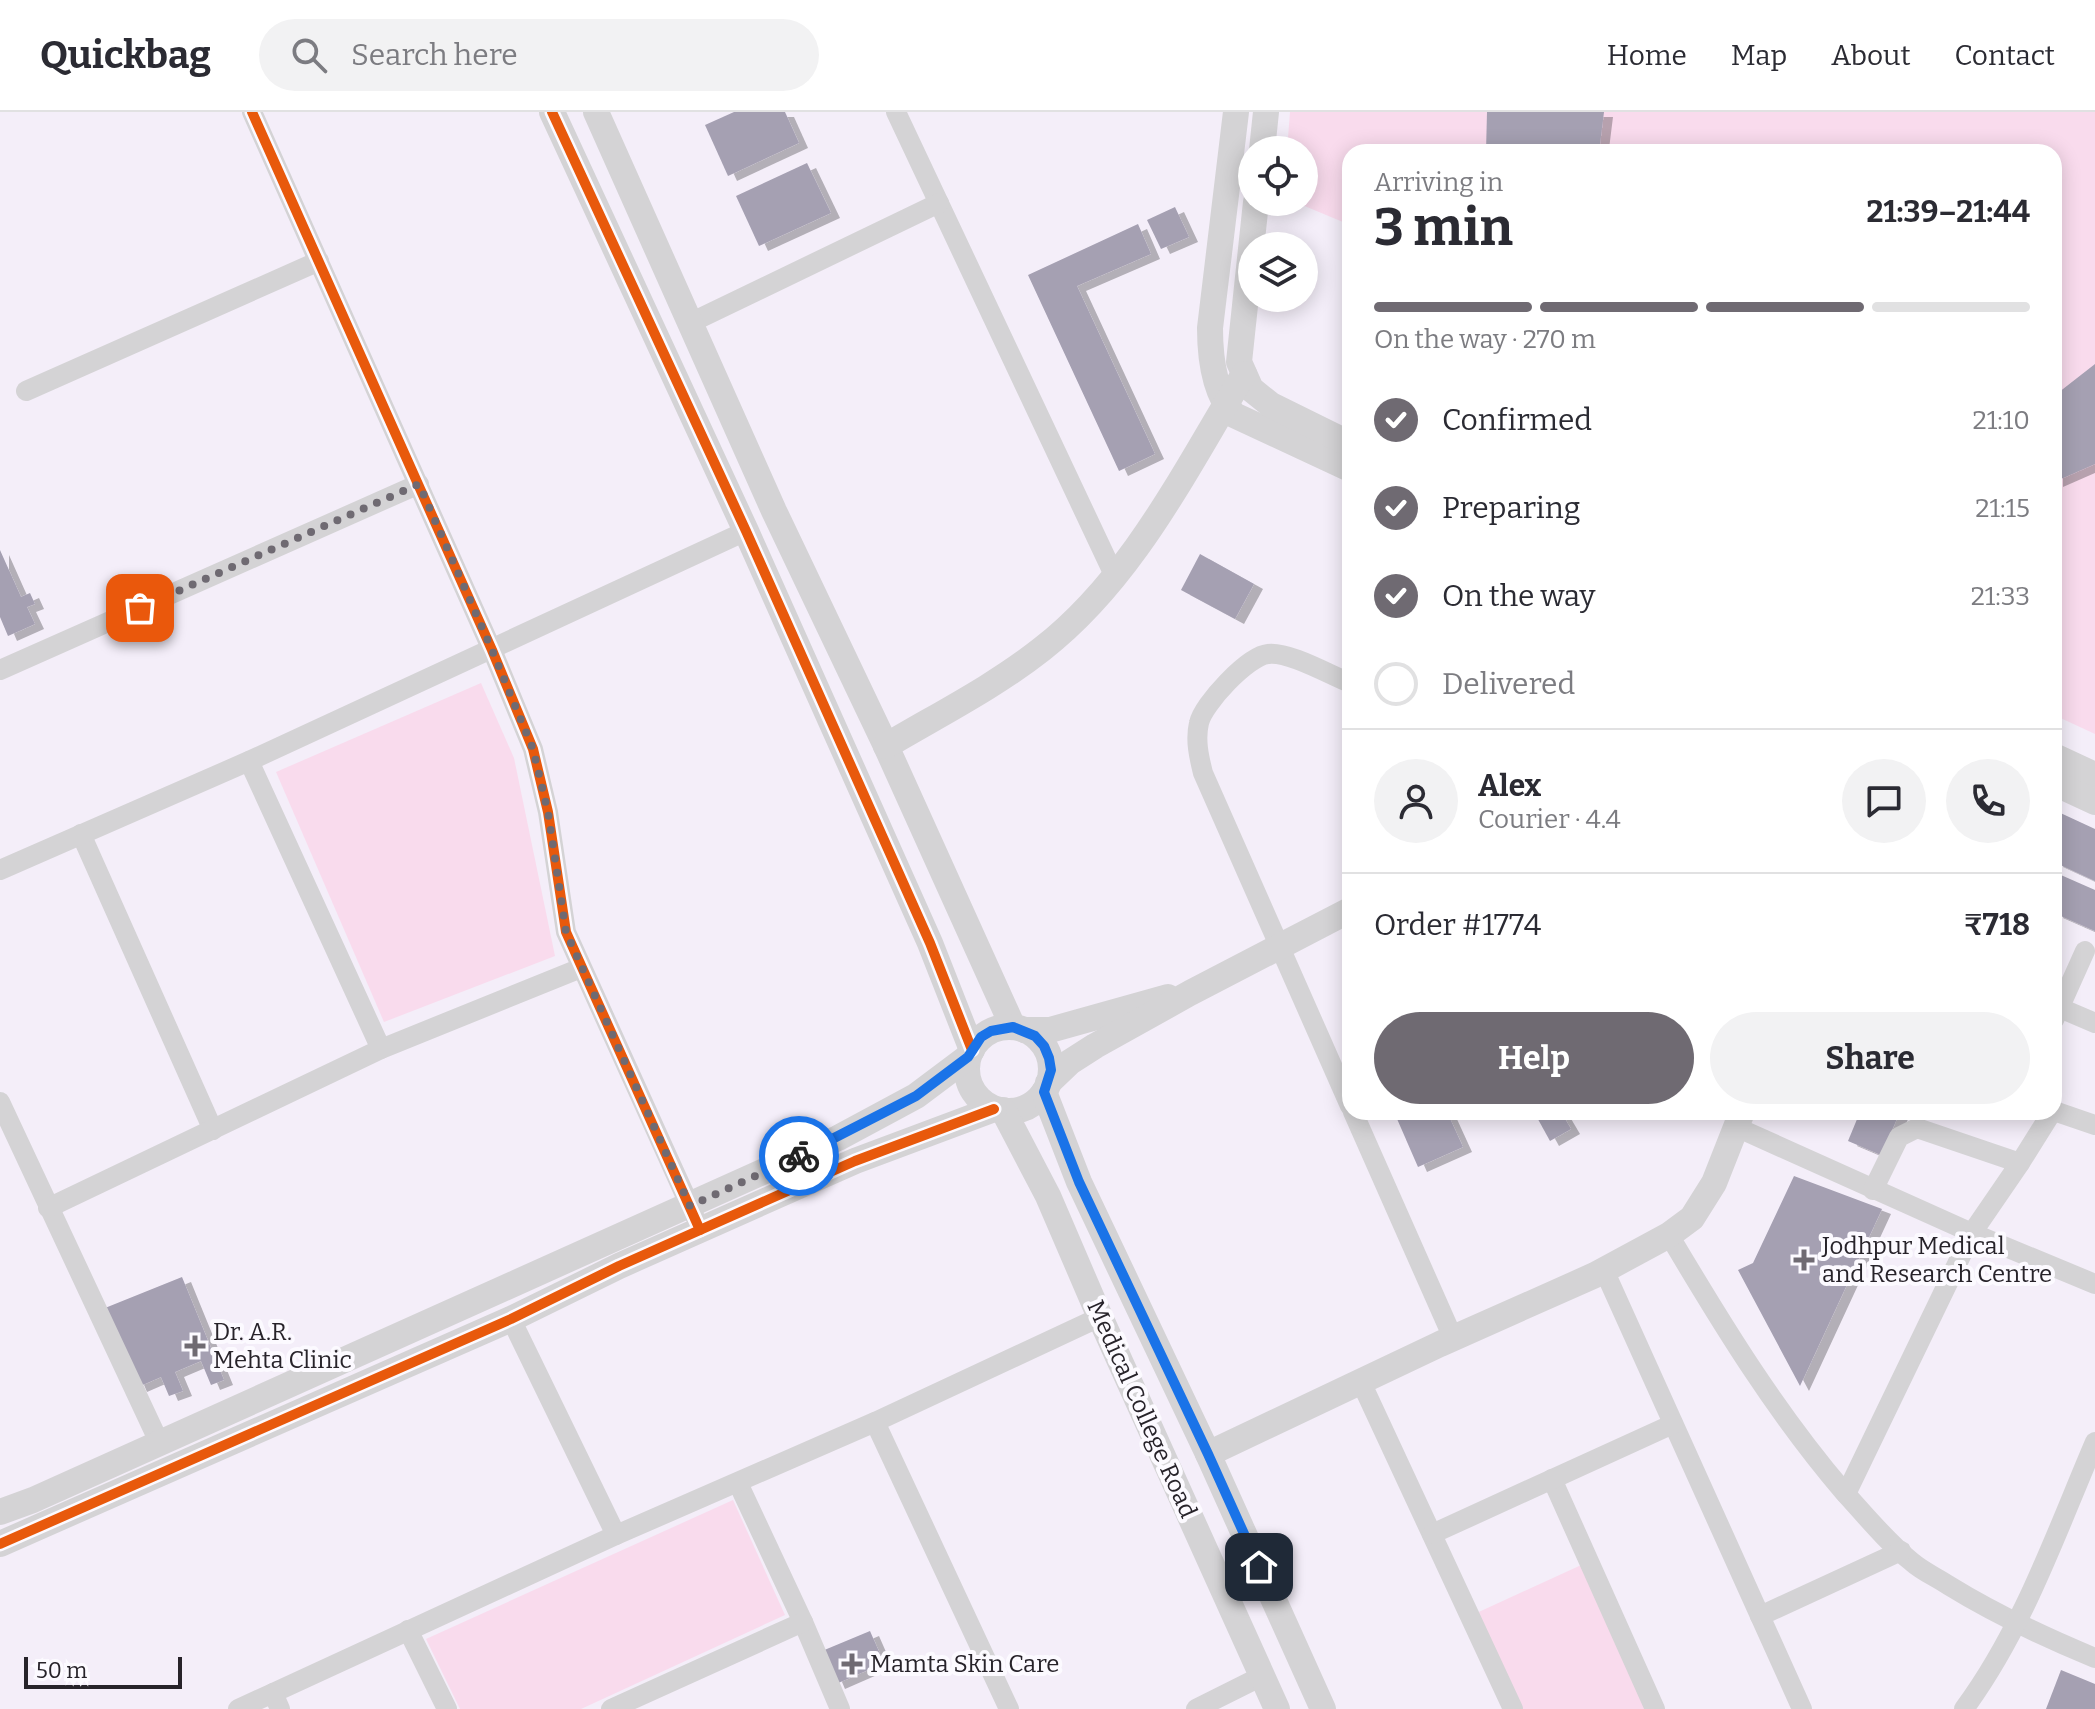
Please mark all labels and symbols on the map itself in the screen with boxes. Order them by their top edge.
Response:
pin [106,574,174,642]
courier [759,1116,839,1196]
place label: Jodhpur Medical and Research Centre [1821,1232,2052,1288]
marker: Jodhpur Medical and Research Centre [1793,1249,1815,1271]
street label: Medical College Road [1081,1296,1203,1522]
place label: Dr. A.R. Mehta Clinic [213,1318,352,1374]
marker: Dr. A.R. Mehta Clinic [184,1335,206,1357]
pin [1225,1533,1293,1601]
place label: Mamta Skin Care [870,1650,1059,1678]
scale bar [24,1653,182,1689]
marker: Mamta Skin Care [841,1653,863,1675]

